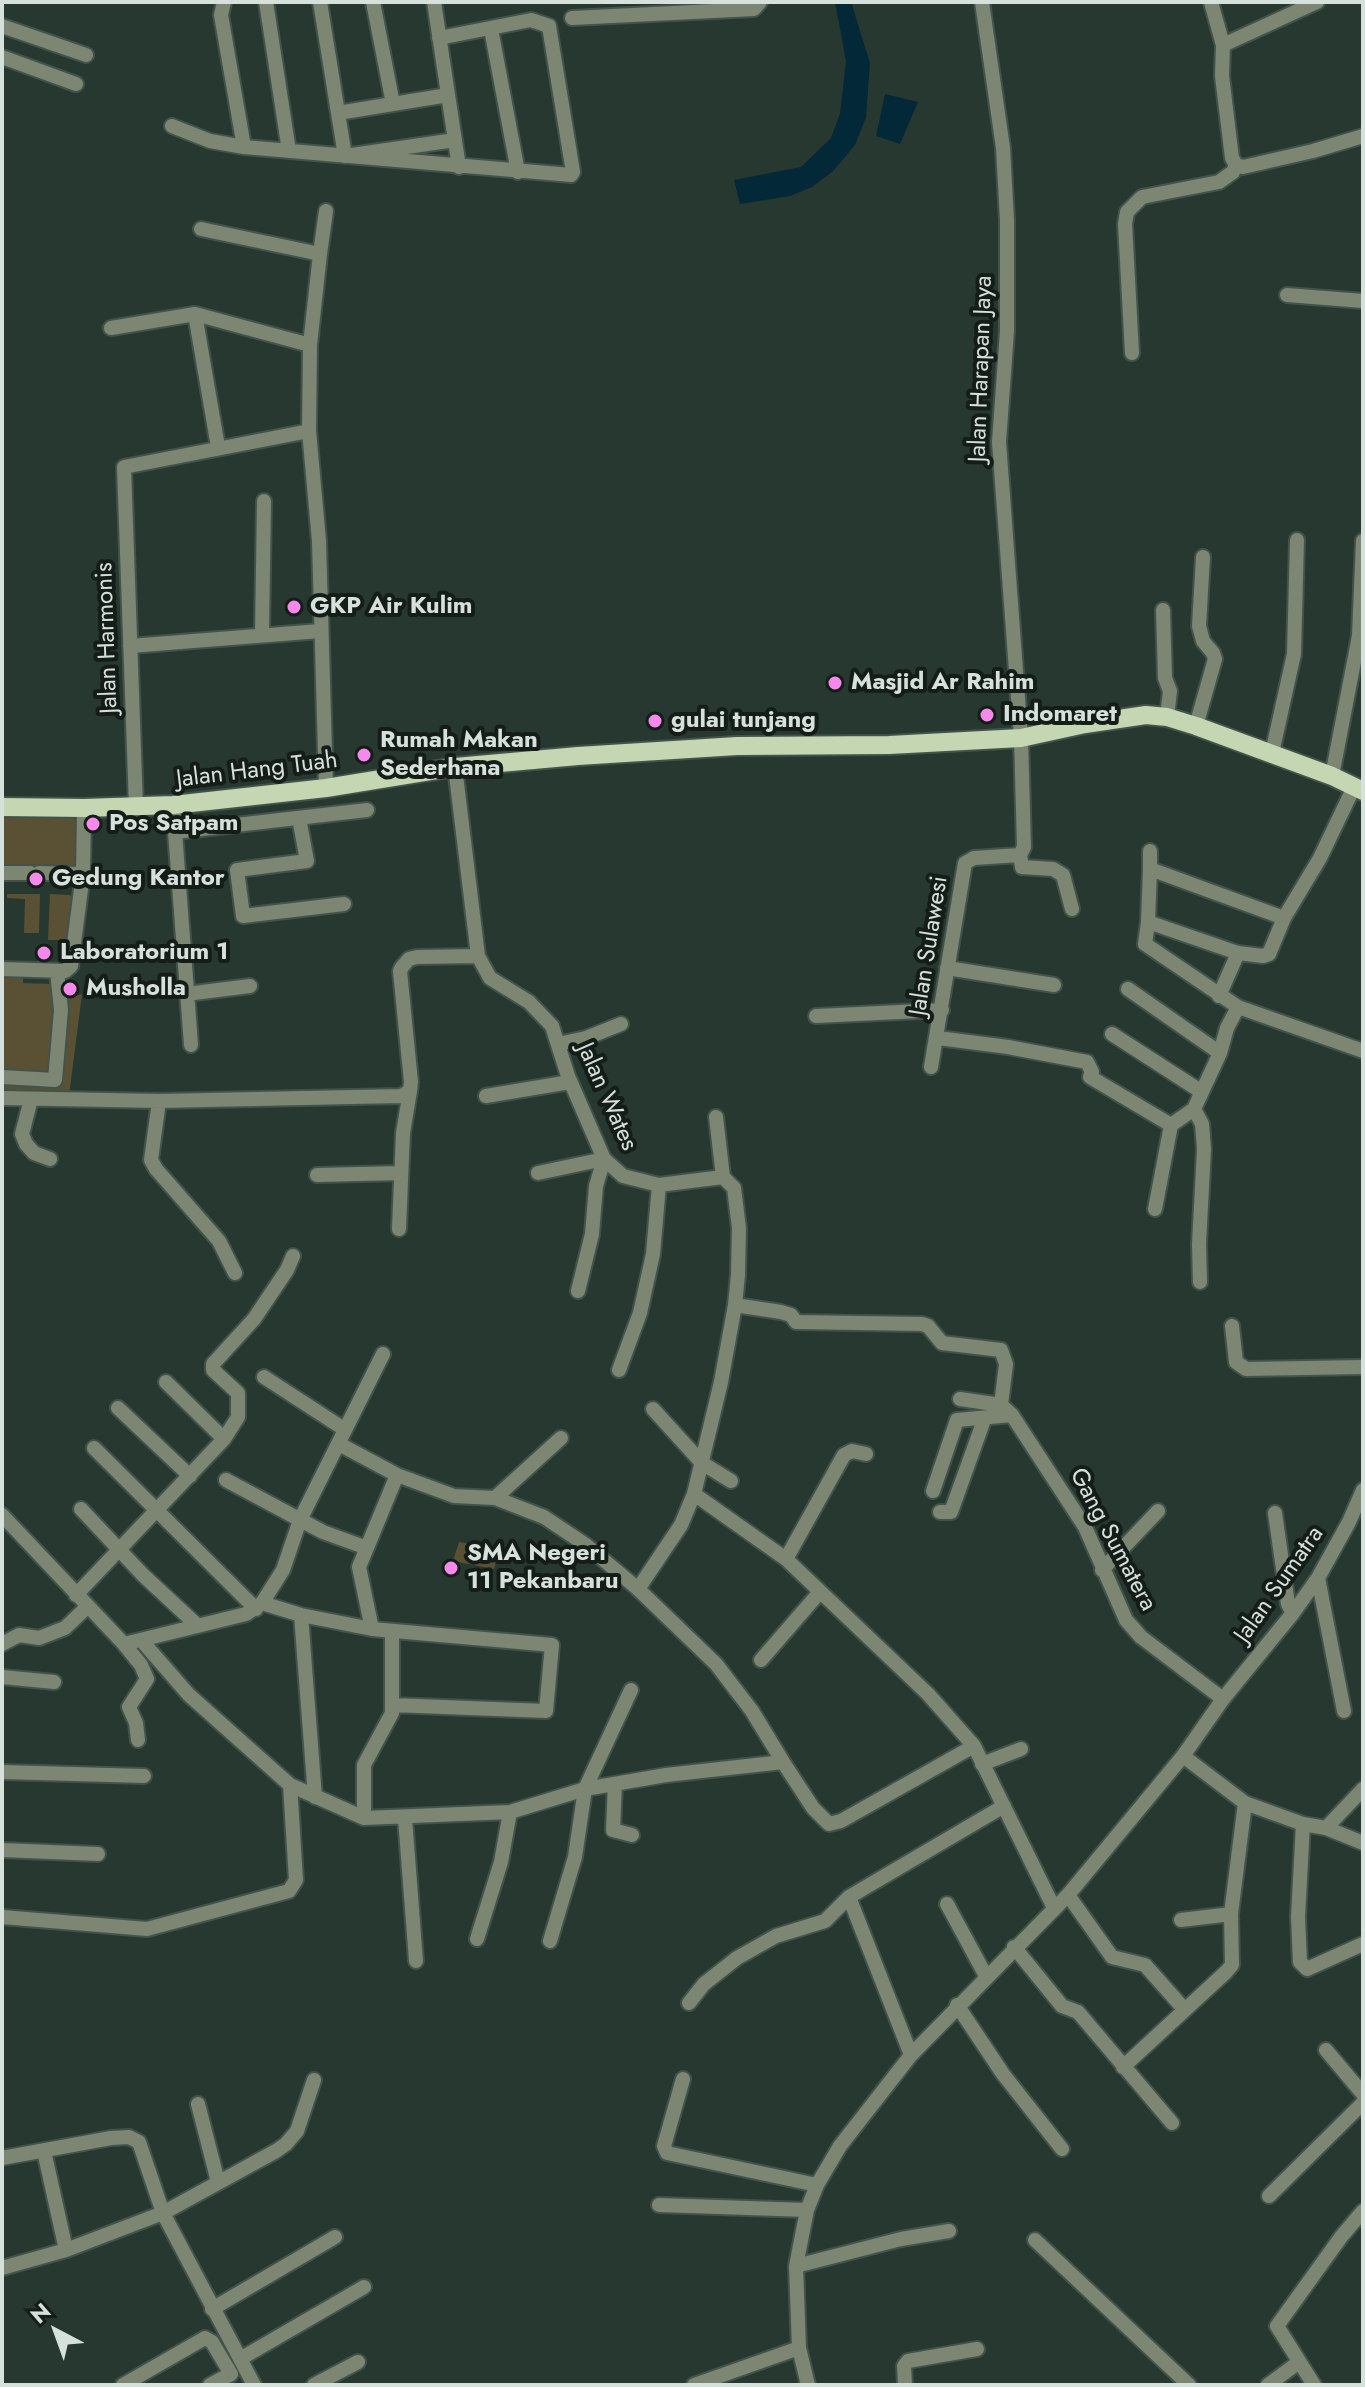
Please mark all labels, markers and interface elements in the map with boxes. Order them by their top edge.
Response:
street label: Jalan Harapan Jaya [964,275,1000,463]
street label: Jalan Harmonis [91,562,125,714]
place label: GKP Air Kulim [310,593,472,621]
marker: GKP Air Kulim [285,598,303,616]
place label: Masjid Ar Rahim [851,669,1035,697]
marker: Masjid Ar Rahim [826,674,844,692]
place label: Indomaret [1003,701,1117,729]
marker: Indomaret [978,706,996,724]
place label: gulai tunjang [671,707,816,735]
marker: gulai tunjang [646,712,664,730]
place label: Rumah Makan Sederhana [380,727,538,783]
marker: Rumah Makan Sederhana [355,746,373,764]
street label: Jalan Hang Tuah [175,747,339,795]
place label: Pos Satpam [109,810,239,838]
marker: Pos Satpam [84,815,102,833]
place label: Gedung Kantor [52,865,225,893]
marker: Gedung Kantor [27,870,45,888]
street label: Jalan Sulawesi [905,874,955,1018]
place label: Laboratorium 1 [60,939,229,967]
marker: Laboratorium 1 [35,944,53,962]
place label: Musholla [86,975,186,1003]
marker: Musholla [61,980,79,998]
street label: Jalan Wates [569,1039,643,1155]
street label: Gang Sumatera [1062,1464,1162,1616]
street label: Jalan Sumatra [1229,1521,1331,1649]
place label: SMA Negeri 11 Pekanbaru [467,1540,619,1596]
marker: SMA Negeri 11 Pekanbaru [442,1559,460,1577]
north arrow [16,2291,96,2371]
text: N [23,2295,57,2331]

